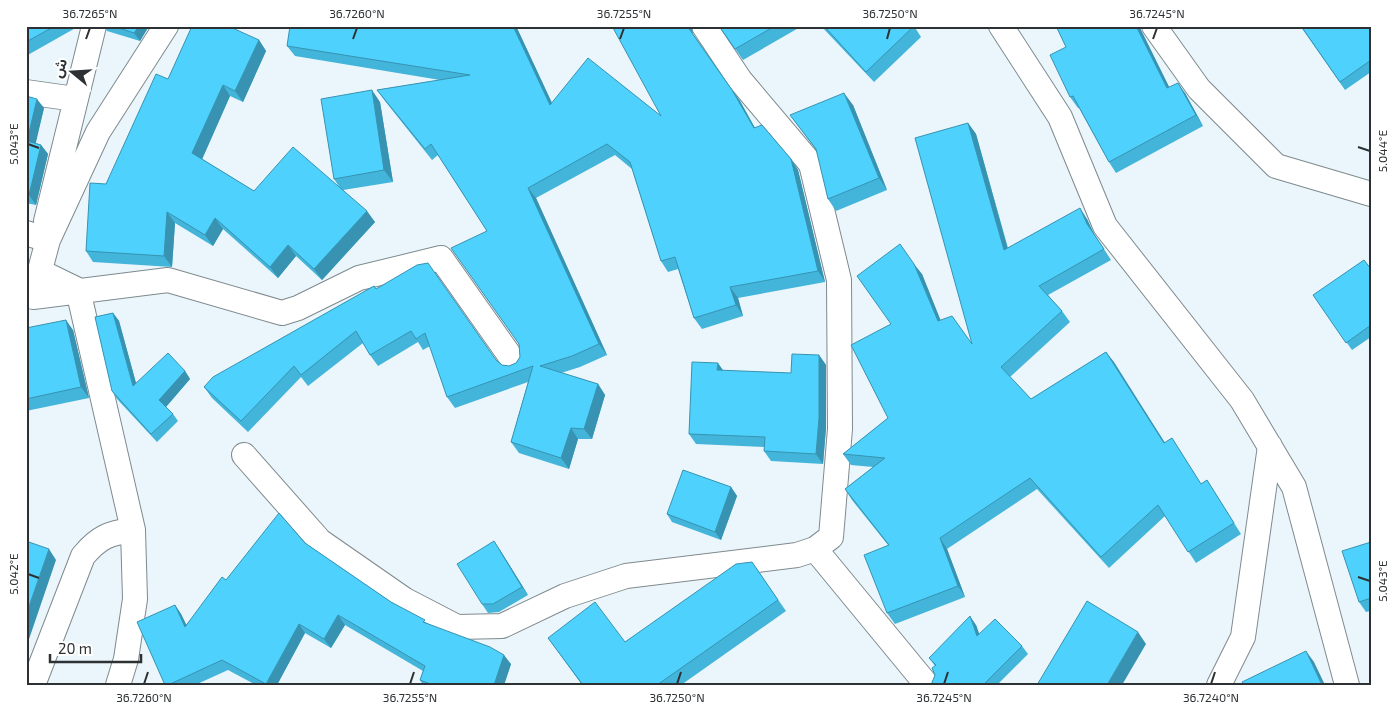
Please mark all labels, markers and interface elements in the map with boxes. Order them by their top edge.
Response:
text: 36.7265°N [63,6,117,20]
text: 36.7260°N [329,6,385,20]
text: 36.7255°N [597,6,651,20]
text: 36.7250°N [862,6,918,20]
text: 36.7245°N [1129,6,1185,20]
north arrow [48,48,98,98]
text: ش [48,56,70,80]
text: 5.043°E [6,123,20,165]
text: 5.044°E [1375,130,1389,172]
text: 5.042°E [6,553,20,595]
text: 5.043°E [1375,560,1389,602]
scale bar [50,631,141,663]
text: 20 m [58,639,92,657]
text: 36.7260°N [116,690,172,704]
text: 36.7255°N [383,690,437,704]
text: 36.7250°N [649,690,705,704]
text: 36.7245°N [916,690,972,704]
text: 36.7240°N [1183,690,1239,704]

